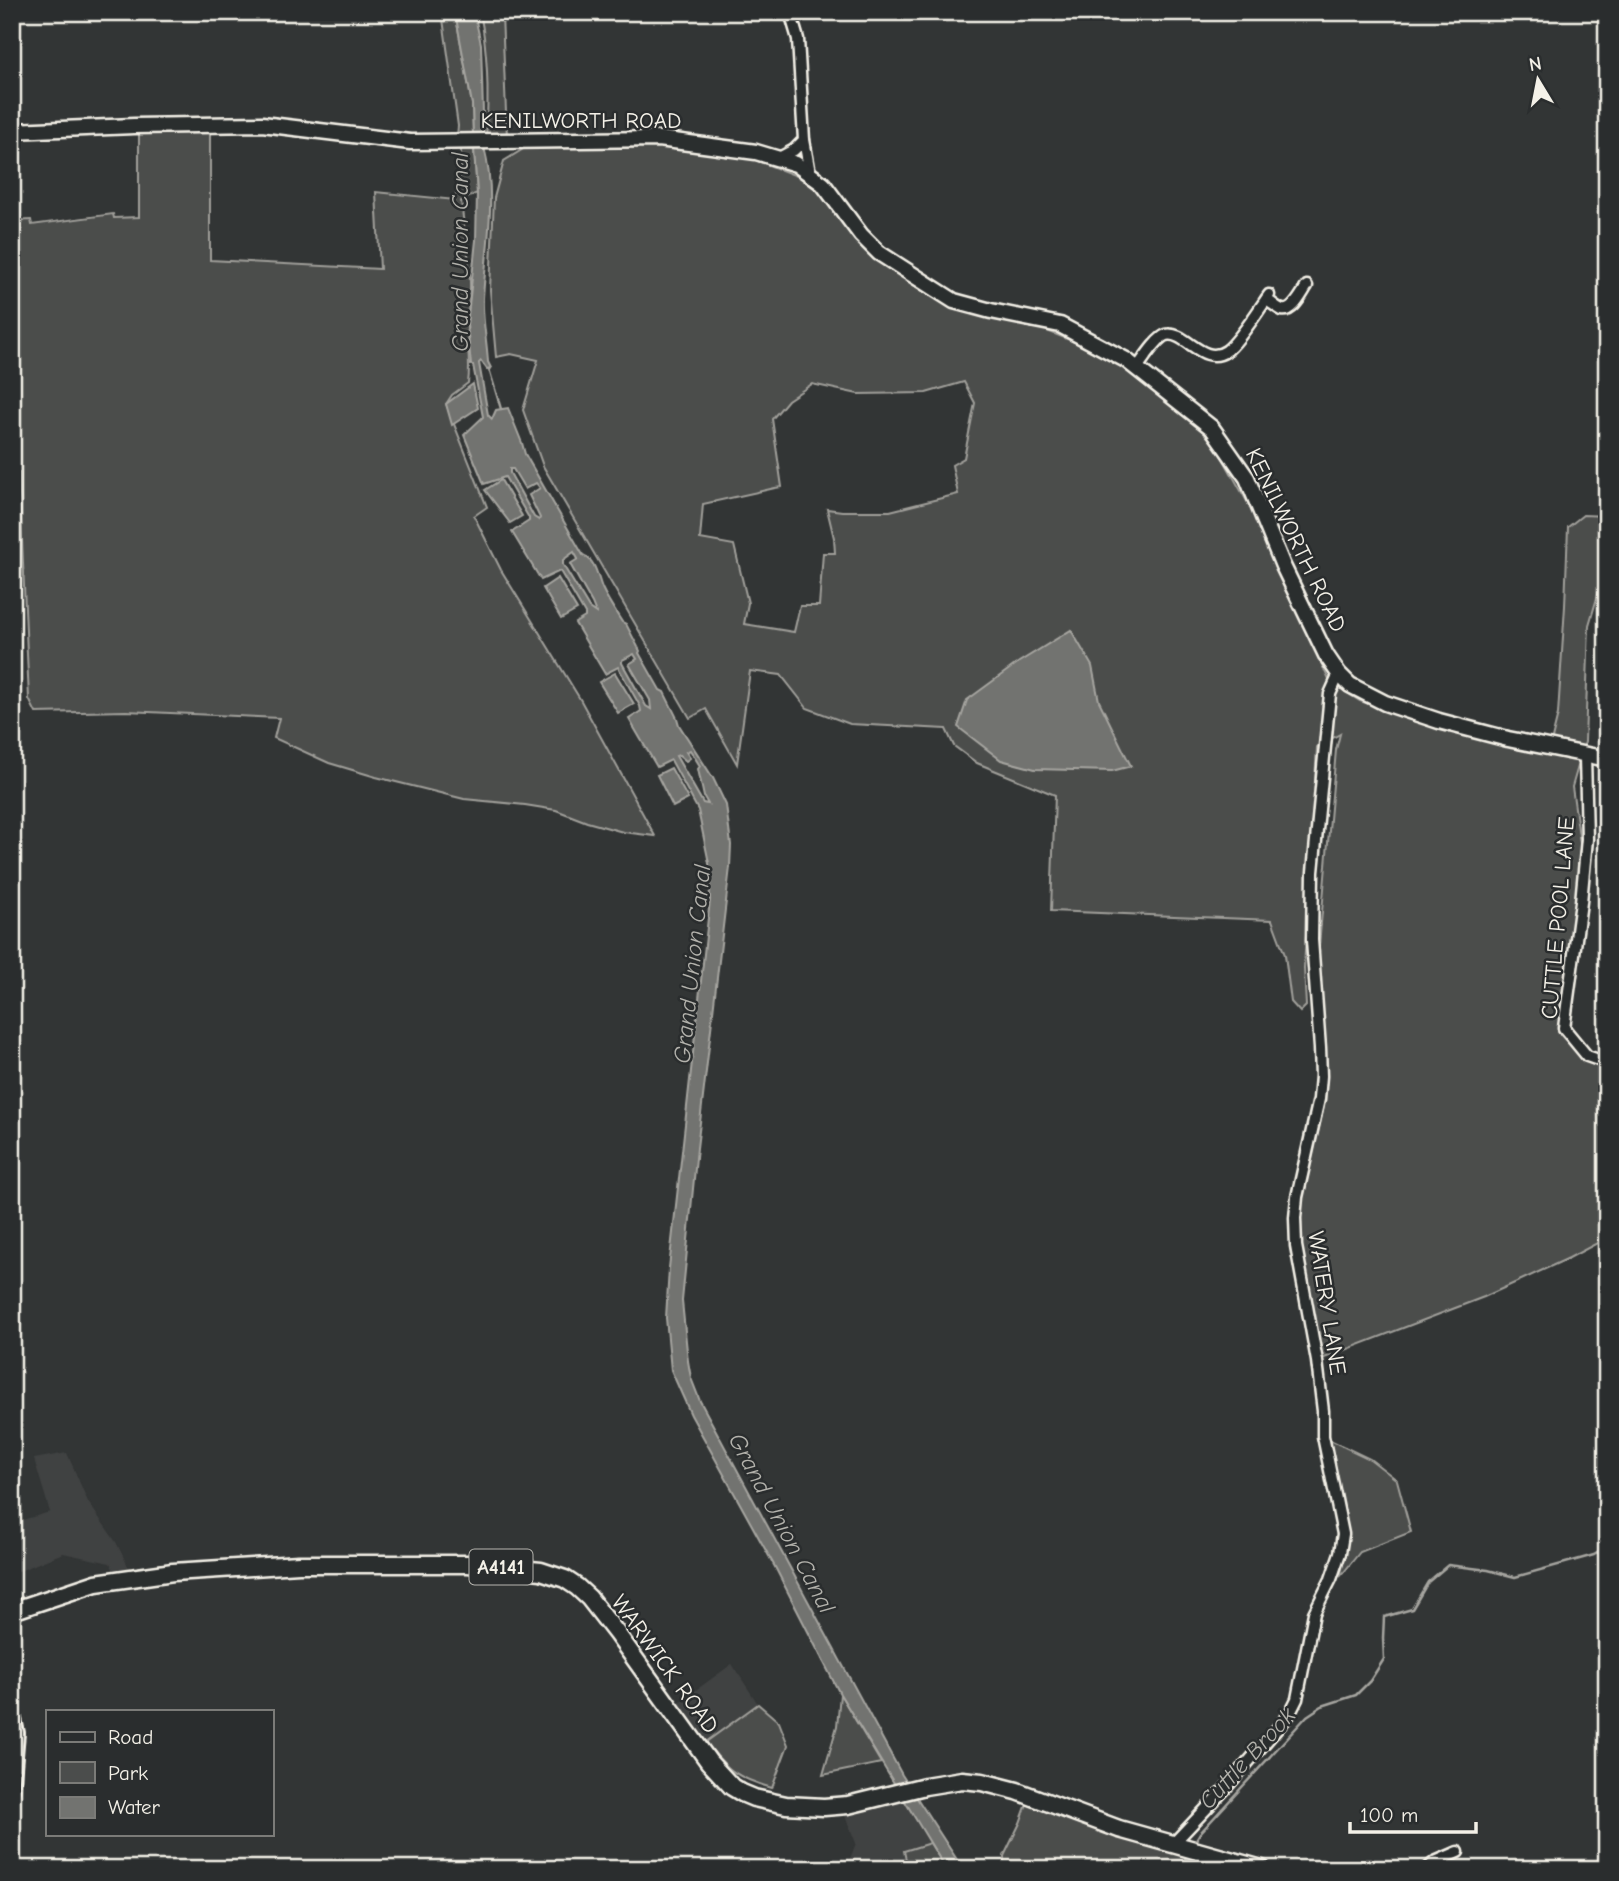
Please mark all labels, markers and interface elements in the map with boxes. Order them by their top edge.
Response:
north arrow [1504,46,1574,116]
text: N [1527,52,1543,76]
street label: KENILWORTH ROAD [480,107,682,134]
water label: Grand Union Canal [446,151,474,352]
street label: KENILWORTH ROAD [1240,444,1352,636]
street label: CUTTLE POOL LANE [1536,816,1580,1020]
water label: Grand Union Canal [668,862,716,1065]
street label: WATERY LANE [1302,1229,1352,1377]
water label: Grand Union Canal [723,1428,842,1618]
road number: A4141 [470,1550,532,1584]
street label: WARWICK ROAD [606,1589,724,1739]
water label: Cuttle Brook [1193,1701,1301,1815]
legend [46,1710,273,1836]
text: Road [108,1725,153,1749]
text: Park [108,1761,148,1785]
scale bar [1350,1790,1476,1834]
text: Water [108,1795,161,1819]
text: 100 m [1360,1803,1418,1827]

